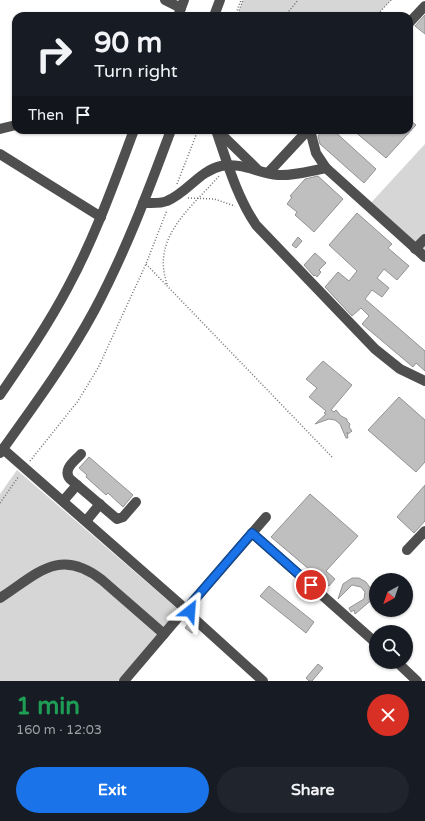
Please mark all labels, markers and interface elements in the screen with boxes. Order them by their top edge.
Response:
text: 90 m [94,26,162,60]
icon: right [28,28,80,80]
text: Turn right [94,60,178,82]
icon: arrive [72,104,94,126]
text: Then [28,106,64,124]
pin [294,568,328,602]
north arrow [369,573,413,617]
map controls [369,573,413,669]
icon: arrive [300,574,322,596]
position arrow [169,590,211,632]
button: search [369,625,413,669]
text: 1 min [16,692,80,721]
button: close [367,694,409,736]
text: 160 m · 12:03 [16,722,102,738]
button: Exit [16,767,209,813]
button: Share [217,767,409,813]

